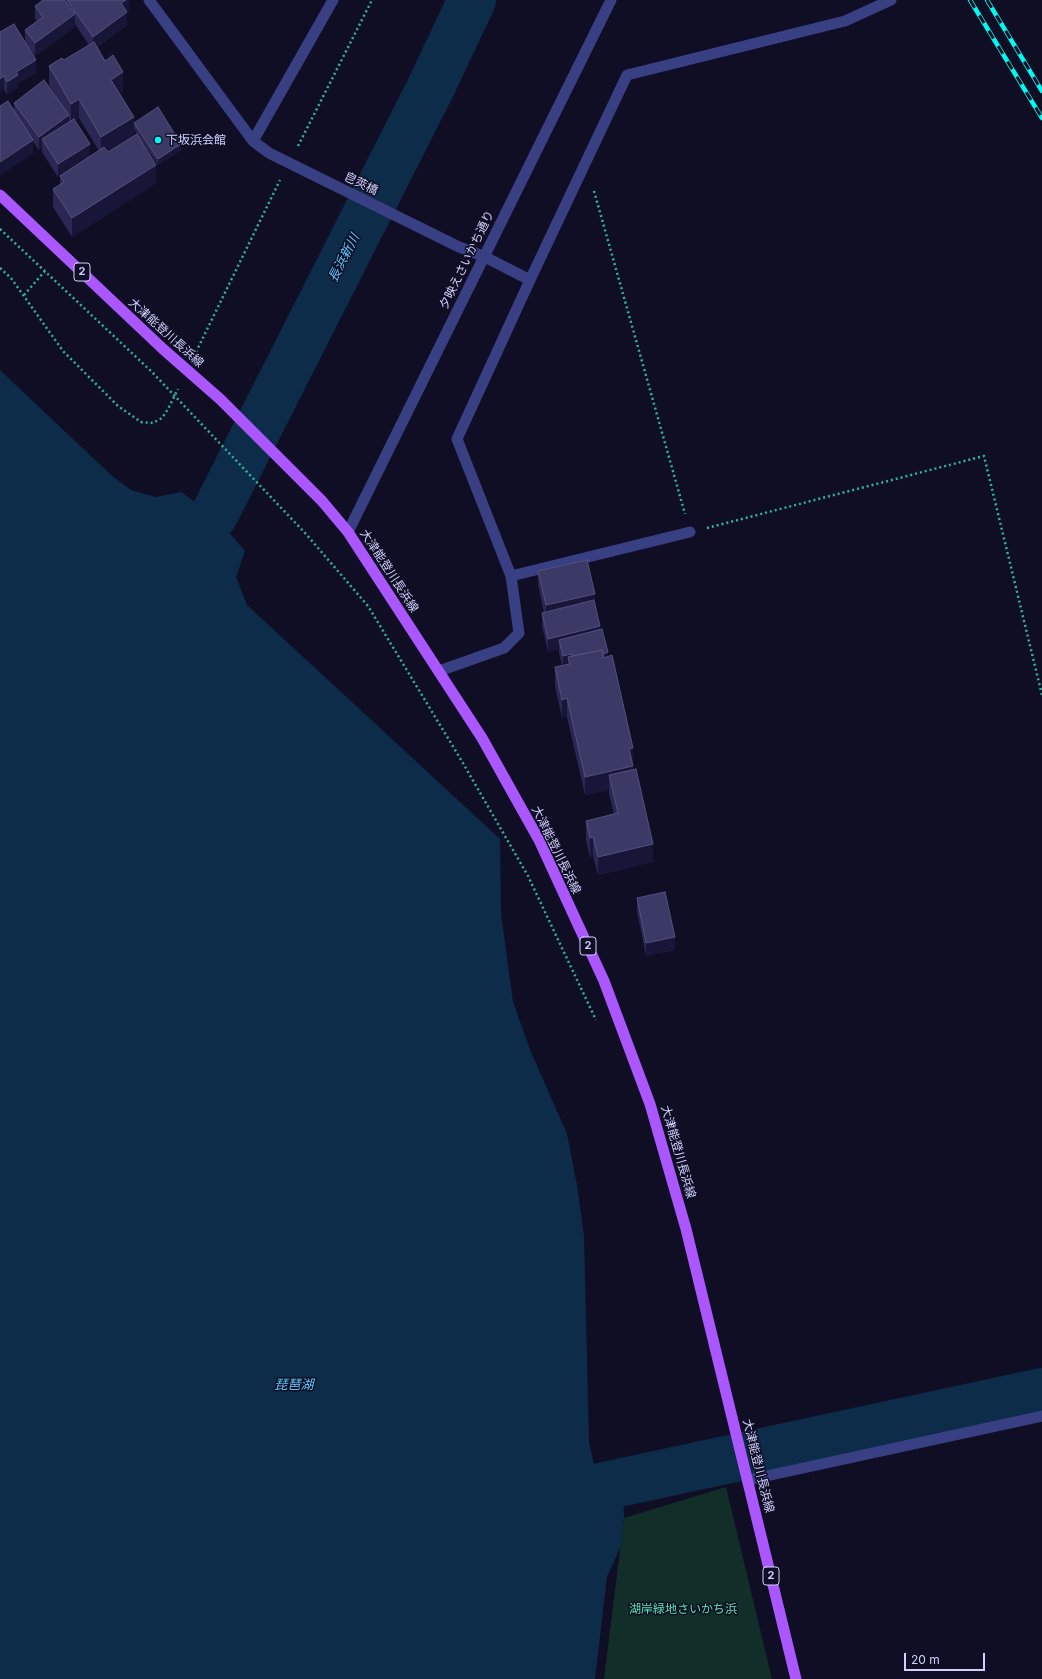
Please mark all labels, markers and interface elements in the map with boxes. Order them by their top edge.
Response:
place label: 下坂浜会館 [166,133,226,147]
marker: 下坂浜会館 [153,135,163,145]
street label: 皀莢橋 [342,170,380,198]
street label: 夕映えさいかち通り [437,208,497,312]
water label: 長浜新川 [325,231,363,285]
road number: 2 [74,263,90,281]
street label: 大津能登川長浜線 [126,296,206,370]
street label: 大津能登川長浜線 [357,527,421,615]
street label: 大津能登川長浜線 [528,804,584,896]
road number: 2 [580,937,596,955]
street label: 大津能登川長浜線 [658,1104,698,1200]
water label: 琵琶湖 [275,1377,313,1393]
street label: 大津能登川長浜線 [739,1418,777,1514]
road number: 2 [763,1567,779,1585]
park label: 湖岸緑地さいかち浜 [629,1602,737,1616]
scale bar [906,1645,987,1671]
text: 20 m [911,1652,940,1667]

